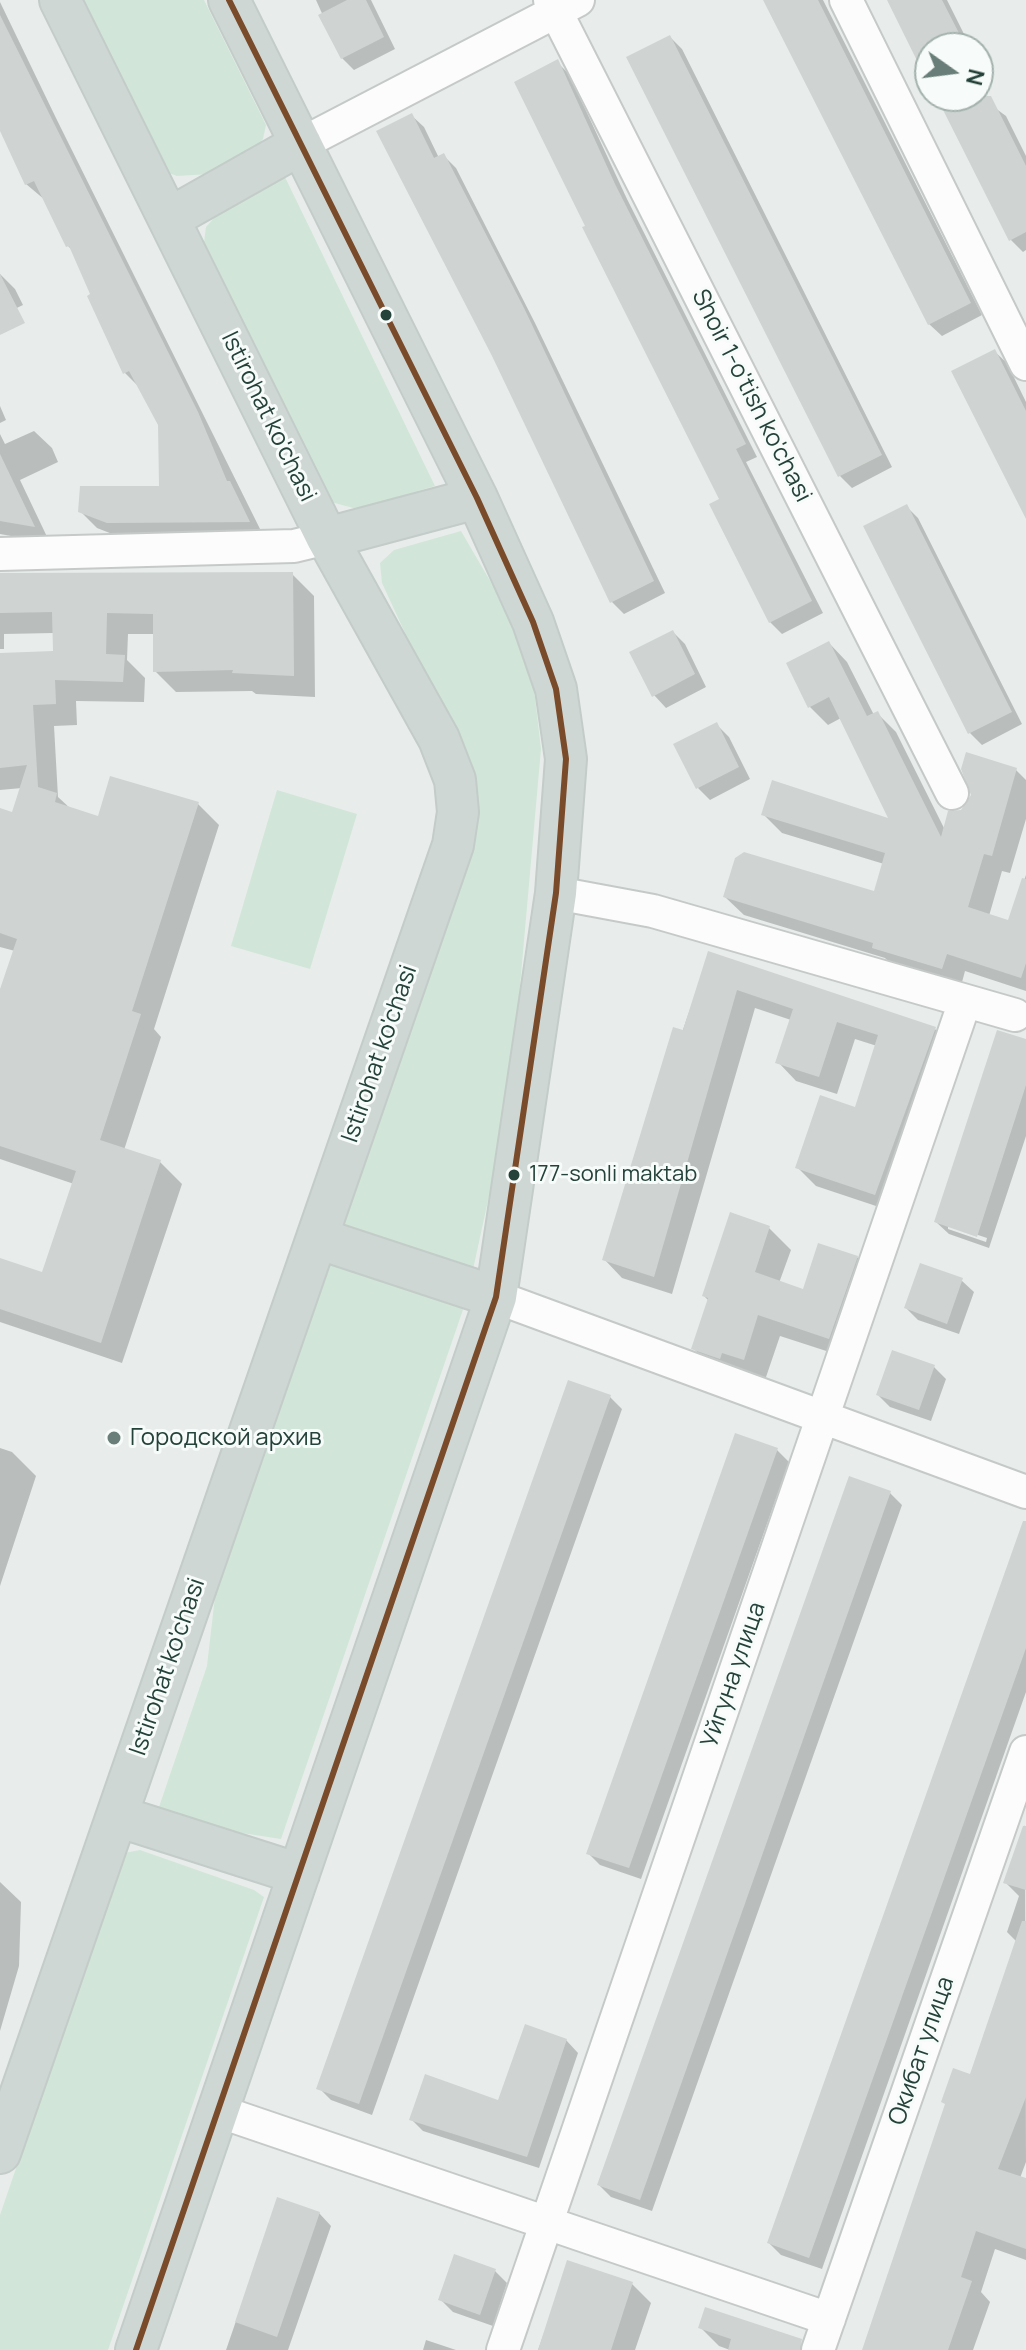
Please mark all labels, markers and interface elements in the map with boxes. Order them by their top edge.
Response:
north arrow [914,32,994,112]
text: N [959,66,992,89]
street label: Shoir 1-o'tish ko'chasi [685,285,817,507]
unlabelled marker [378,307,394,323]
street label: Istirohat ko'chasi [214,327,322,507]
street label: Istirohat ko'chasi [336,962,424,1146]
place label: 177-sonli maktab [529,1162,697,1188]
marker: 177-sonli maktab [506,1167,522,1183]
place label: Городской архив [130,1424,322,1452]
marker: Городской архив [105,1429,123,1447]
street label: Istirohat ko'chasi [124,1575,212,1759]
street label: Уйгуна улица [696,1598,772,1752]
street label: Окибат улица [883,1973,961,2129]

